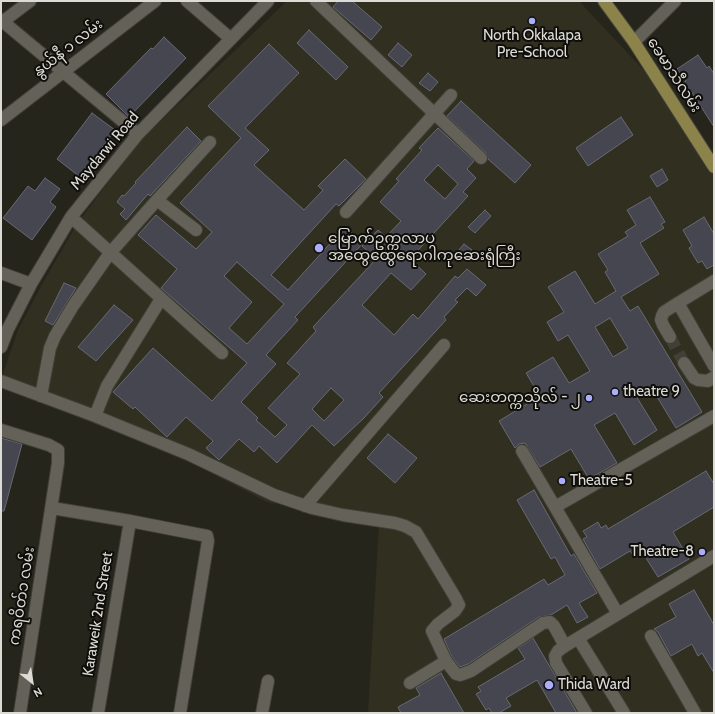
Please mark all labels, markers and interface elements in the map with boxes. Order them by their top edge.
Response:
street label: နွယ်နီ ၁ လမ်း [30,15,106,81]
marker: North Okkalapa Pre-School [527,16,537,26]
place label: North Okkalapa Pre-School [483,27,581,62]
street label: ခေမာသီလမ်း [643,34,705,116]
street label: Maydarwi Road [67,108,143,194]
place label: မြောက်ဥက္ကလာပ အထွေထွေရောဂါကုဆေးရုံကြီး [328,230,521,265]
marker: မြောက်ဥက္ကလာပ အထွေထွေရောဂါကုဆေးရုံကြီး [313,242,325,254]
place label: theatre 9 [623,383,680,401]
marker: theatre 9 [610,387,620,397]
place label: ဆေးတက္ကသိုလ် - ၂ [459,389,581,407]
marker: ဆေးတက္ကသိုလ် - ၂ [584,393,594,403]
place label: Theatre-5 [570,472,633,490]
marker: Theatre-5 [557,476,567,486]
place label: Theatre-8 [631,543,694,561]
street label: ကရဝိတ်၁ လမ်း [5,546,39,646]
marker: Theatre-8 [697,547,707,557]
street label: Karaweik 2nd Street [79,551,117,677]
north arrow [12,662,52,702]
place label: Thida Ward [558,676,630,694]
marker: Thida Ward [543,679,555,691]
text: N [31,684,45,700]

